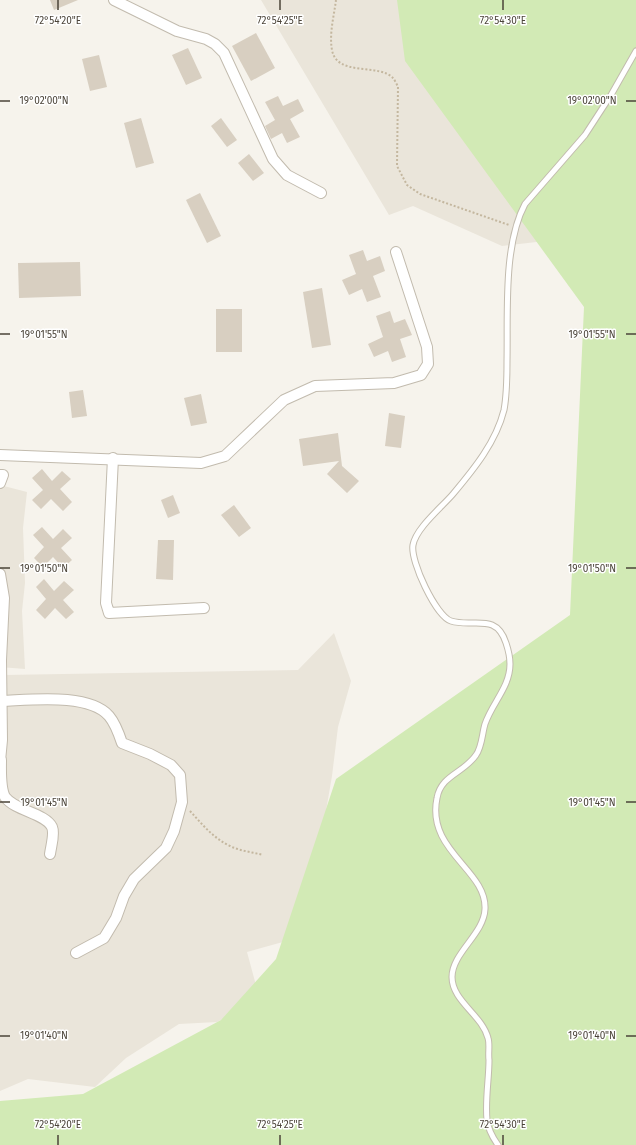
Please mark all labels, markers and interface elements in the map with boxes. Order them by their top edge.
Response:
text: 72°54'20"E [35,15,81,27]
text: 72°54'25"E [257,15,303,27]
text: 72°54'30"E [480,15,526,27]
text: 19°02'00"N [19,95,69,107]
text: 19°02'00"N [567,95,617,107]
text: 19°01'55"N [20,329,68,341]
text: 19°01'55"N [568,329,616,341]
text: 19°01'50"N [20,563,68,575]
text: 19°01'50"N [568,563,616,575]
text: 19°01'45"N [20,797,68,809]
text: 19°01'45"N [568,797,616,809]
text: 19°01'40"N [20,1030,68,1042]
text: 19°01'40"N [568,1030,616,1042]
text: 72°54'20"E [35,1119,81,1131]
text: 72°54'25"E [257,1119,303,1131]
text: 72°54'30"E [480,1119,526,1131]

